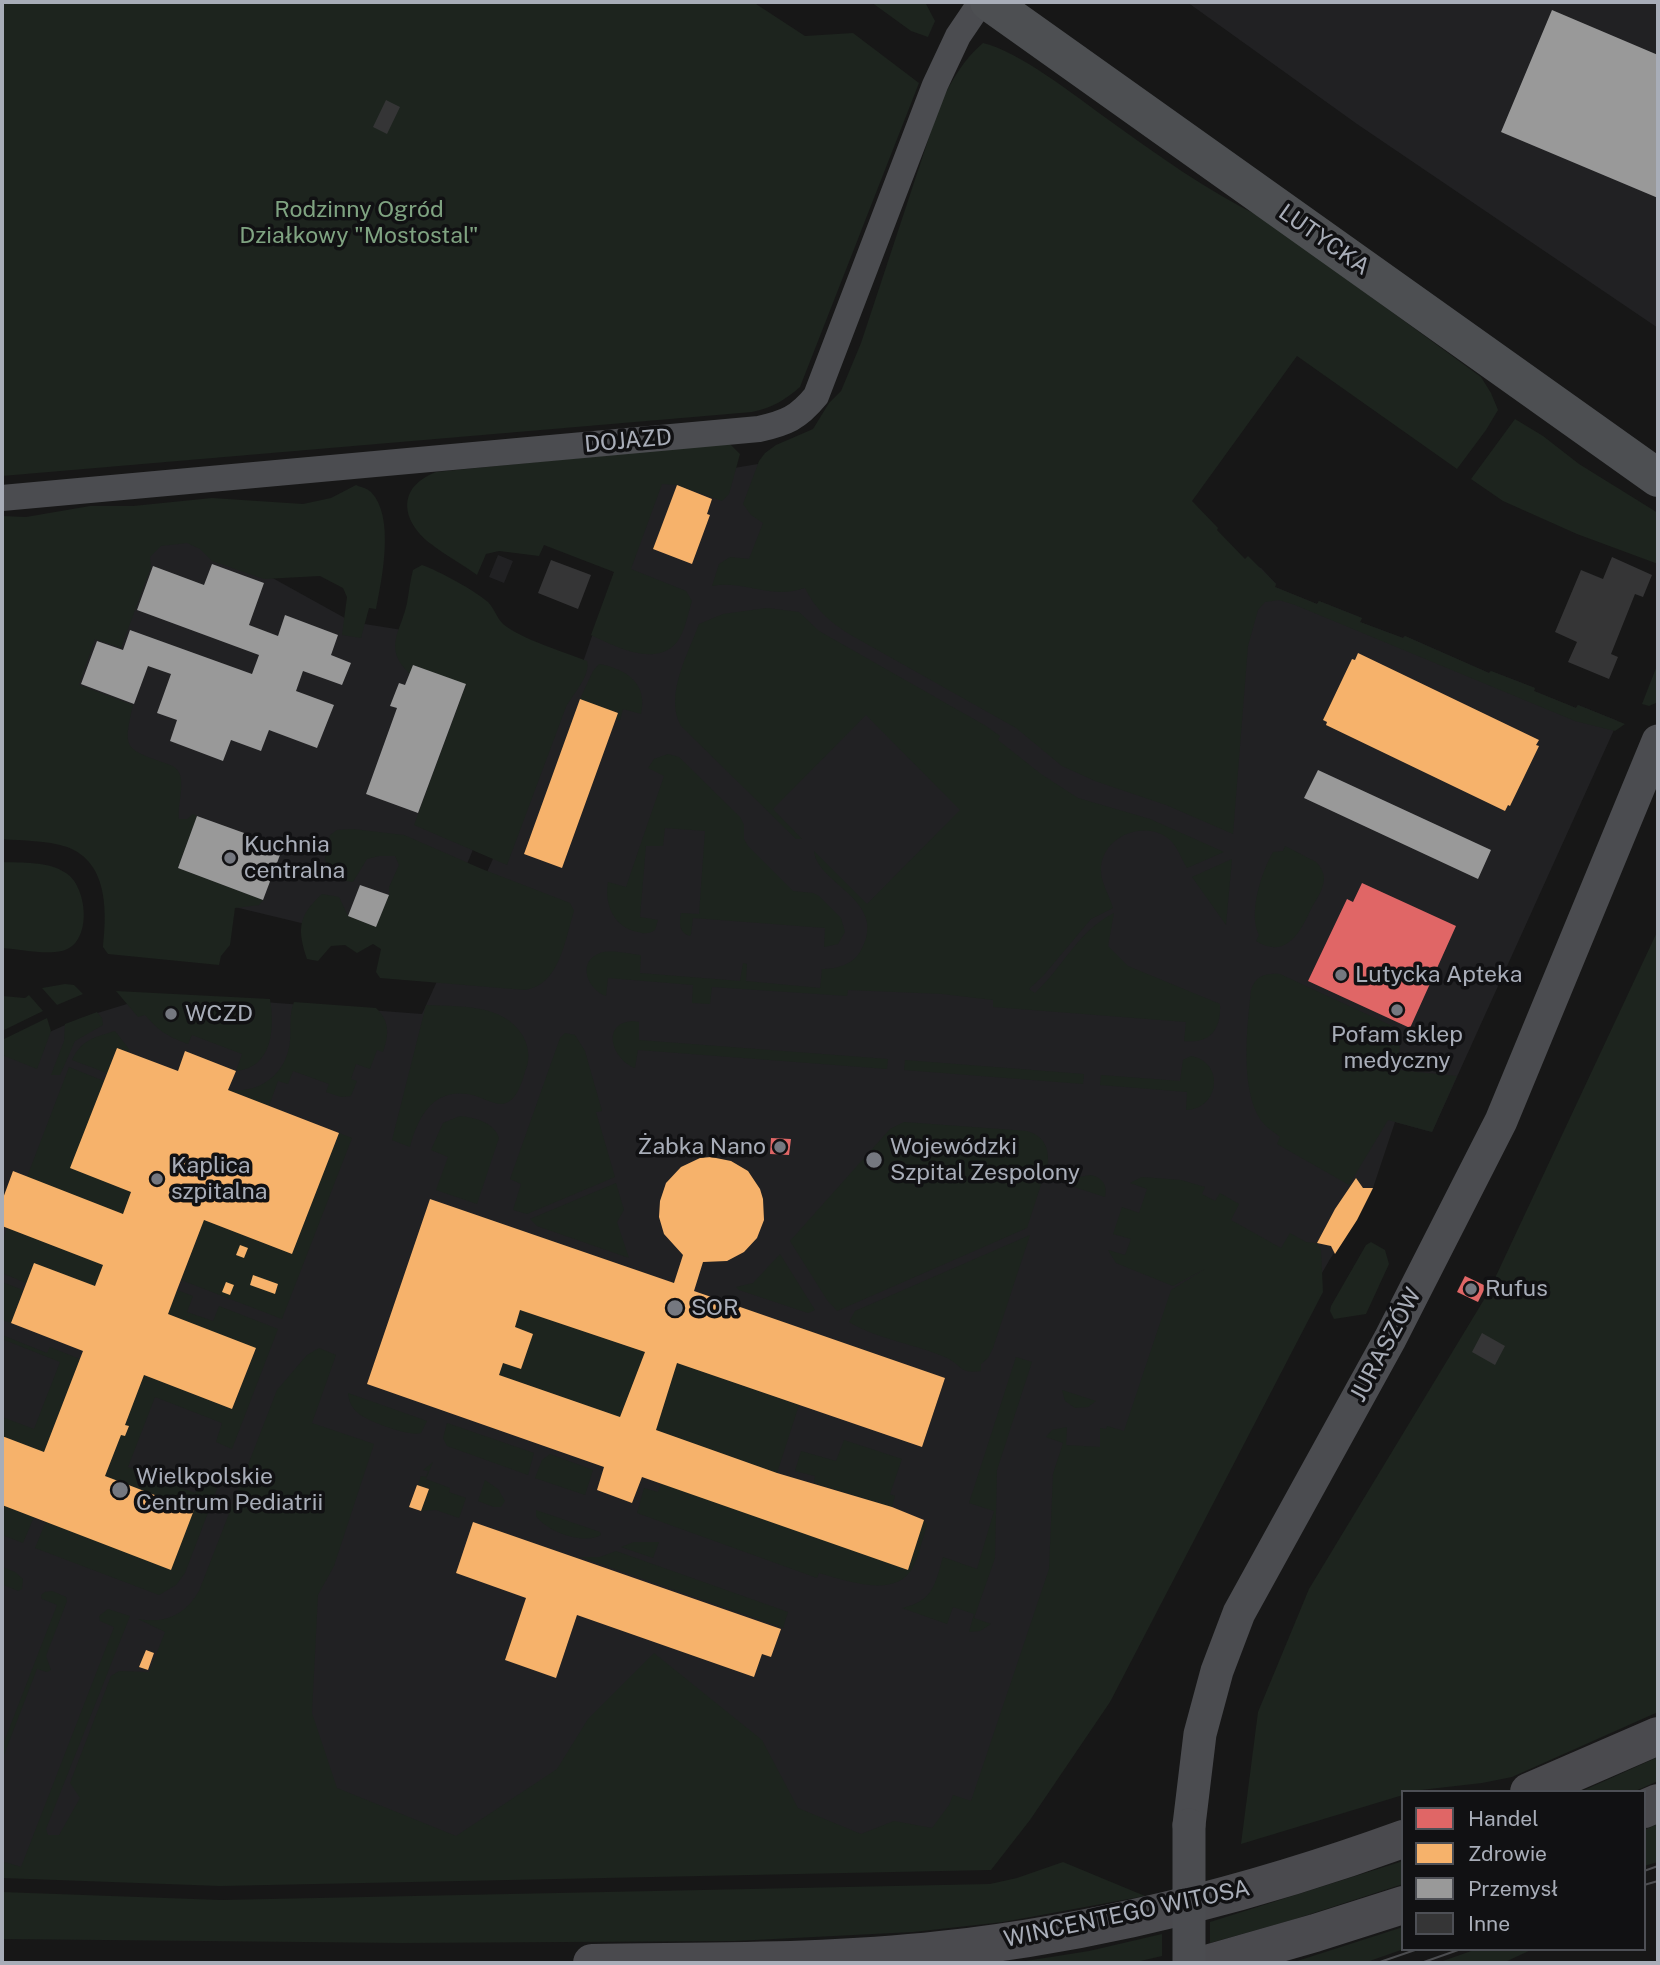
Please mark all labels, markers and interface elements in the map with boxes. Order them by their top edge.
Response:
park label: Rodzinny Ogród Działkowy "Mostostal" [239,196,479,250]
street label: LUTYCKA [1273,199,1375,281]
street label: DOJAZD [583,423,673,459]
place label: Kuchnia centralna [244,831,345,885]
marker: Kuchnia centralna [222,850,238,866]
place label: Lutycka Apteka [1355,961,1522,989]
marker: Lutycka Apteka [1333,967,1349,983]
place label: WCZD [185,1000,253,1028]
marker: Pofam sklep medyczny [1389,1002,1405,1018]
marker: WCZD [163,1006,179,1022]
place label: Pofam sklep medyczny [1331,1021,1463,1075]
place label: Żabka Nano [638,1133,766,1161]
place label: Wojewódzki Szpital Zespolony [890,1133,1080,1187]
marker: Żabka Nano [772,1139,788,1155]
marker: Wojewódzki Szpital Zespolony [864,1150,884,1170]
place label: Kaplica szpitalna [171,1152,267,1206]
marker: Kaplica szpitalna [149,1171,165,1187]
place label: Rufus [1485,1275,1548,1303]
marker: Rufus [1463,1281,1479,1297]
street label: JURASZÓW [1344,1283,1428,1407]
place label: SOR [691,1294,739,1322]
marker: SOR [665,1298,685,1318]
place label: Wielkpolskie Centrum Pediatrii [136,1463,323,1517]
marker: Wielkpolskie Centrum Pediatrii [110,1480,130,1500]
legend [1401,1790,1646,1951]
text: Handel [1468,1806,1539,1831]
text: Zdrowie [1468,1841,1547,1866]
street label: WINCENTEGO WITOSA [1002,1874,1252,1954]
text: Przemysł [1468,1876,1559,1901]
text: Inne [1468,1911,1510,1936]

